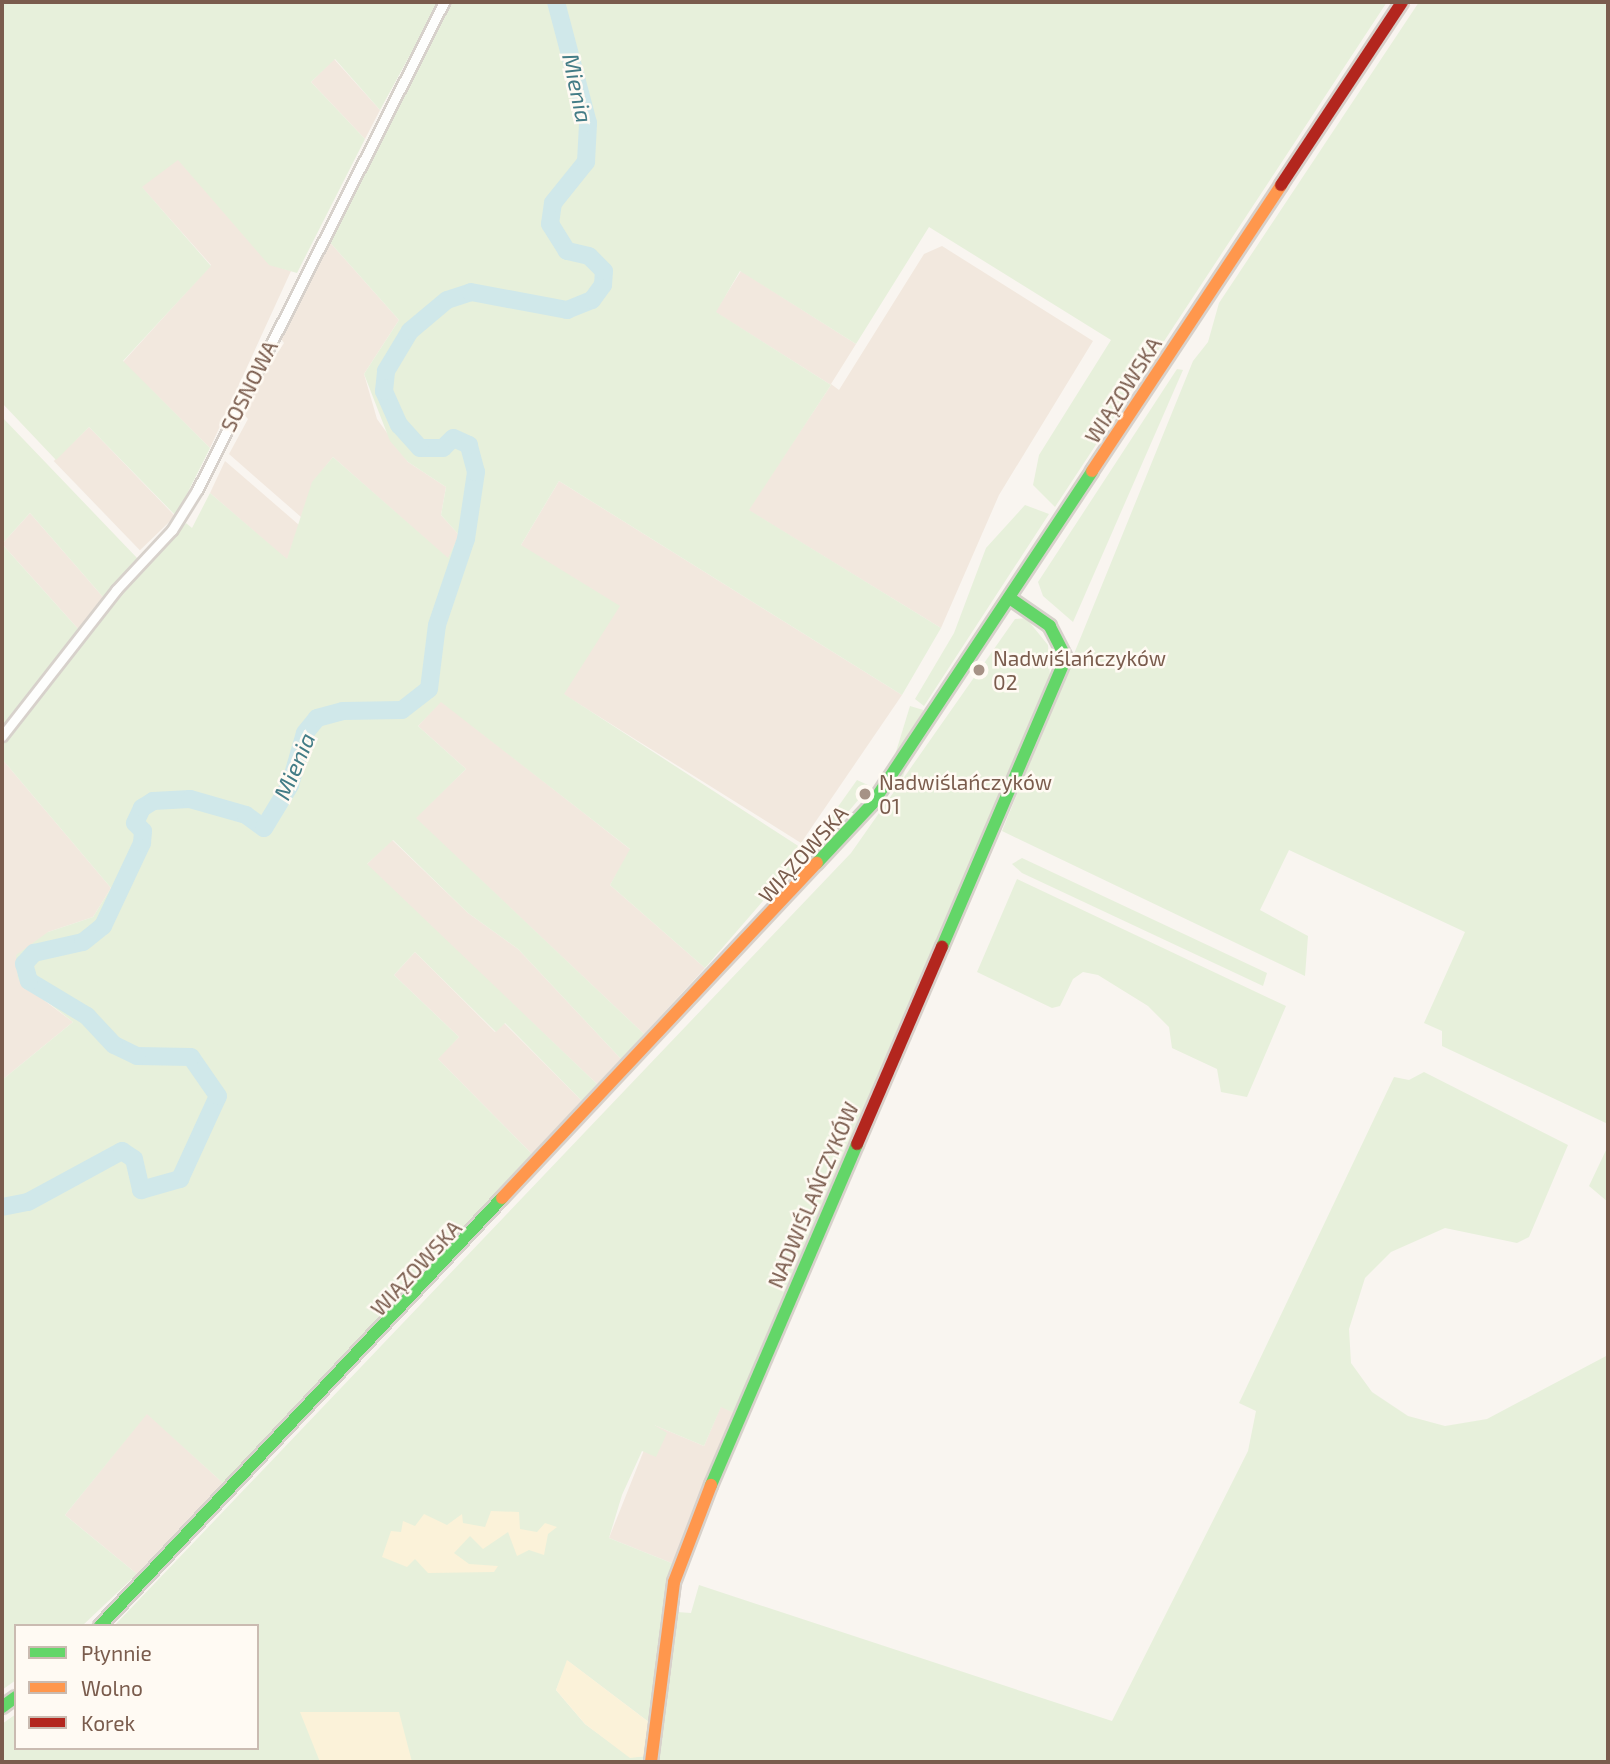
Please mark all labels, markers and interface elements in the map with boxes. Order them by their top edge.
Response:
water label: Mienia [557,51,599,125]
street label: WIĄZOWSKA [1079,332,1167,448]
street label: SOSNOWA [215,336,283,436]
place label: Nadwiślańczyków 02 [993,645,1166,695]
marker: Nadwiślańczyków 02 [971,662,987,678]
water label: Mienia [268,728,320,804]
place label: Nadwiślańczyków 01 [879,769,1052,819]
marker: Nadwiślańczyków 01 [857,786,873,802]
street label: WIĄZOWSKA [753,800,853,908]
street label: NADWIŚLAŃCZYKÓW [762,1098,864,1292]
street label: WIĄZOWSKA [365,1215,467,1321]
legend [14,1624,259,1750]
text: Płynnie [81,1640,152,1665]
text: Wolno [81,1675,143,1700]
text: Korek [81,1710,135,1735]

